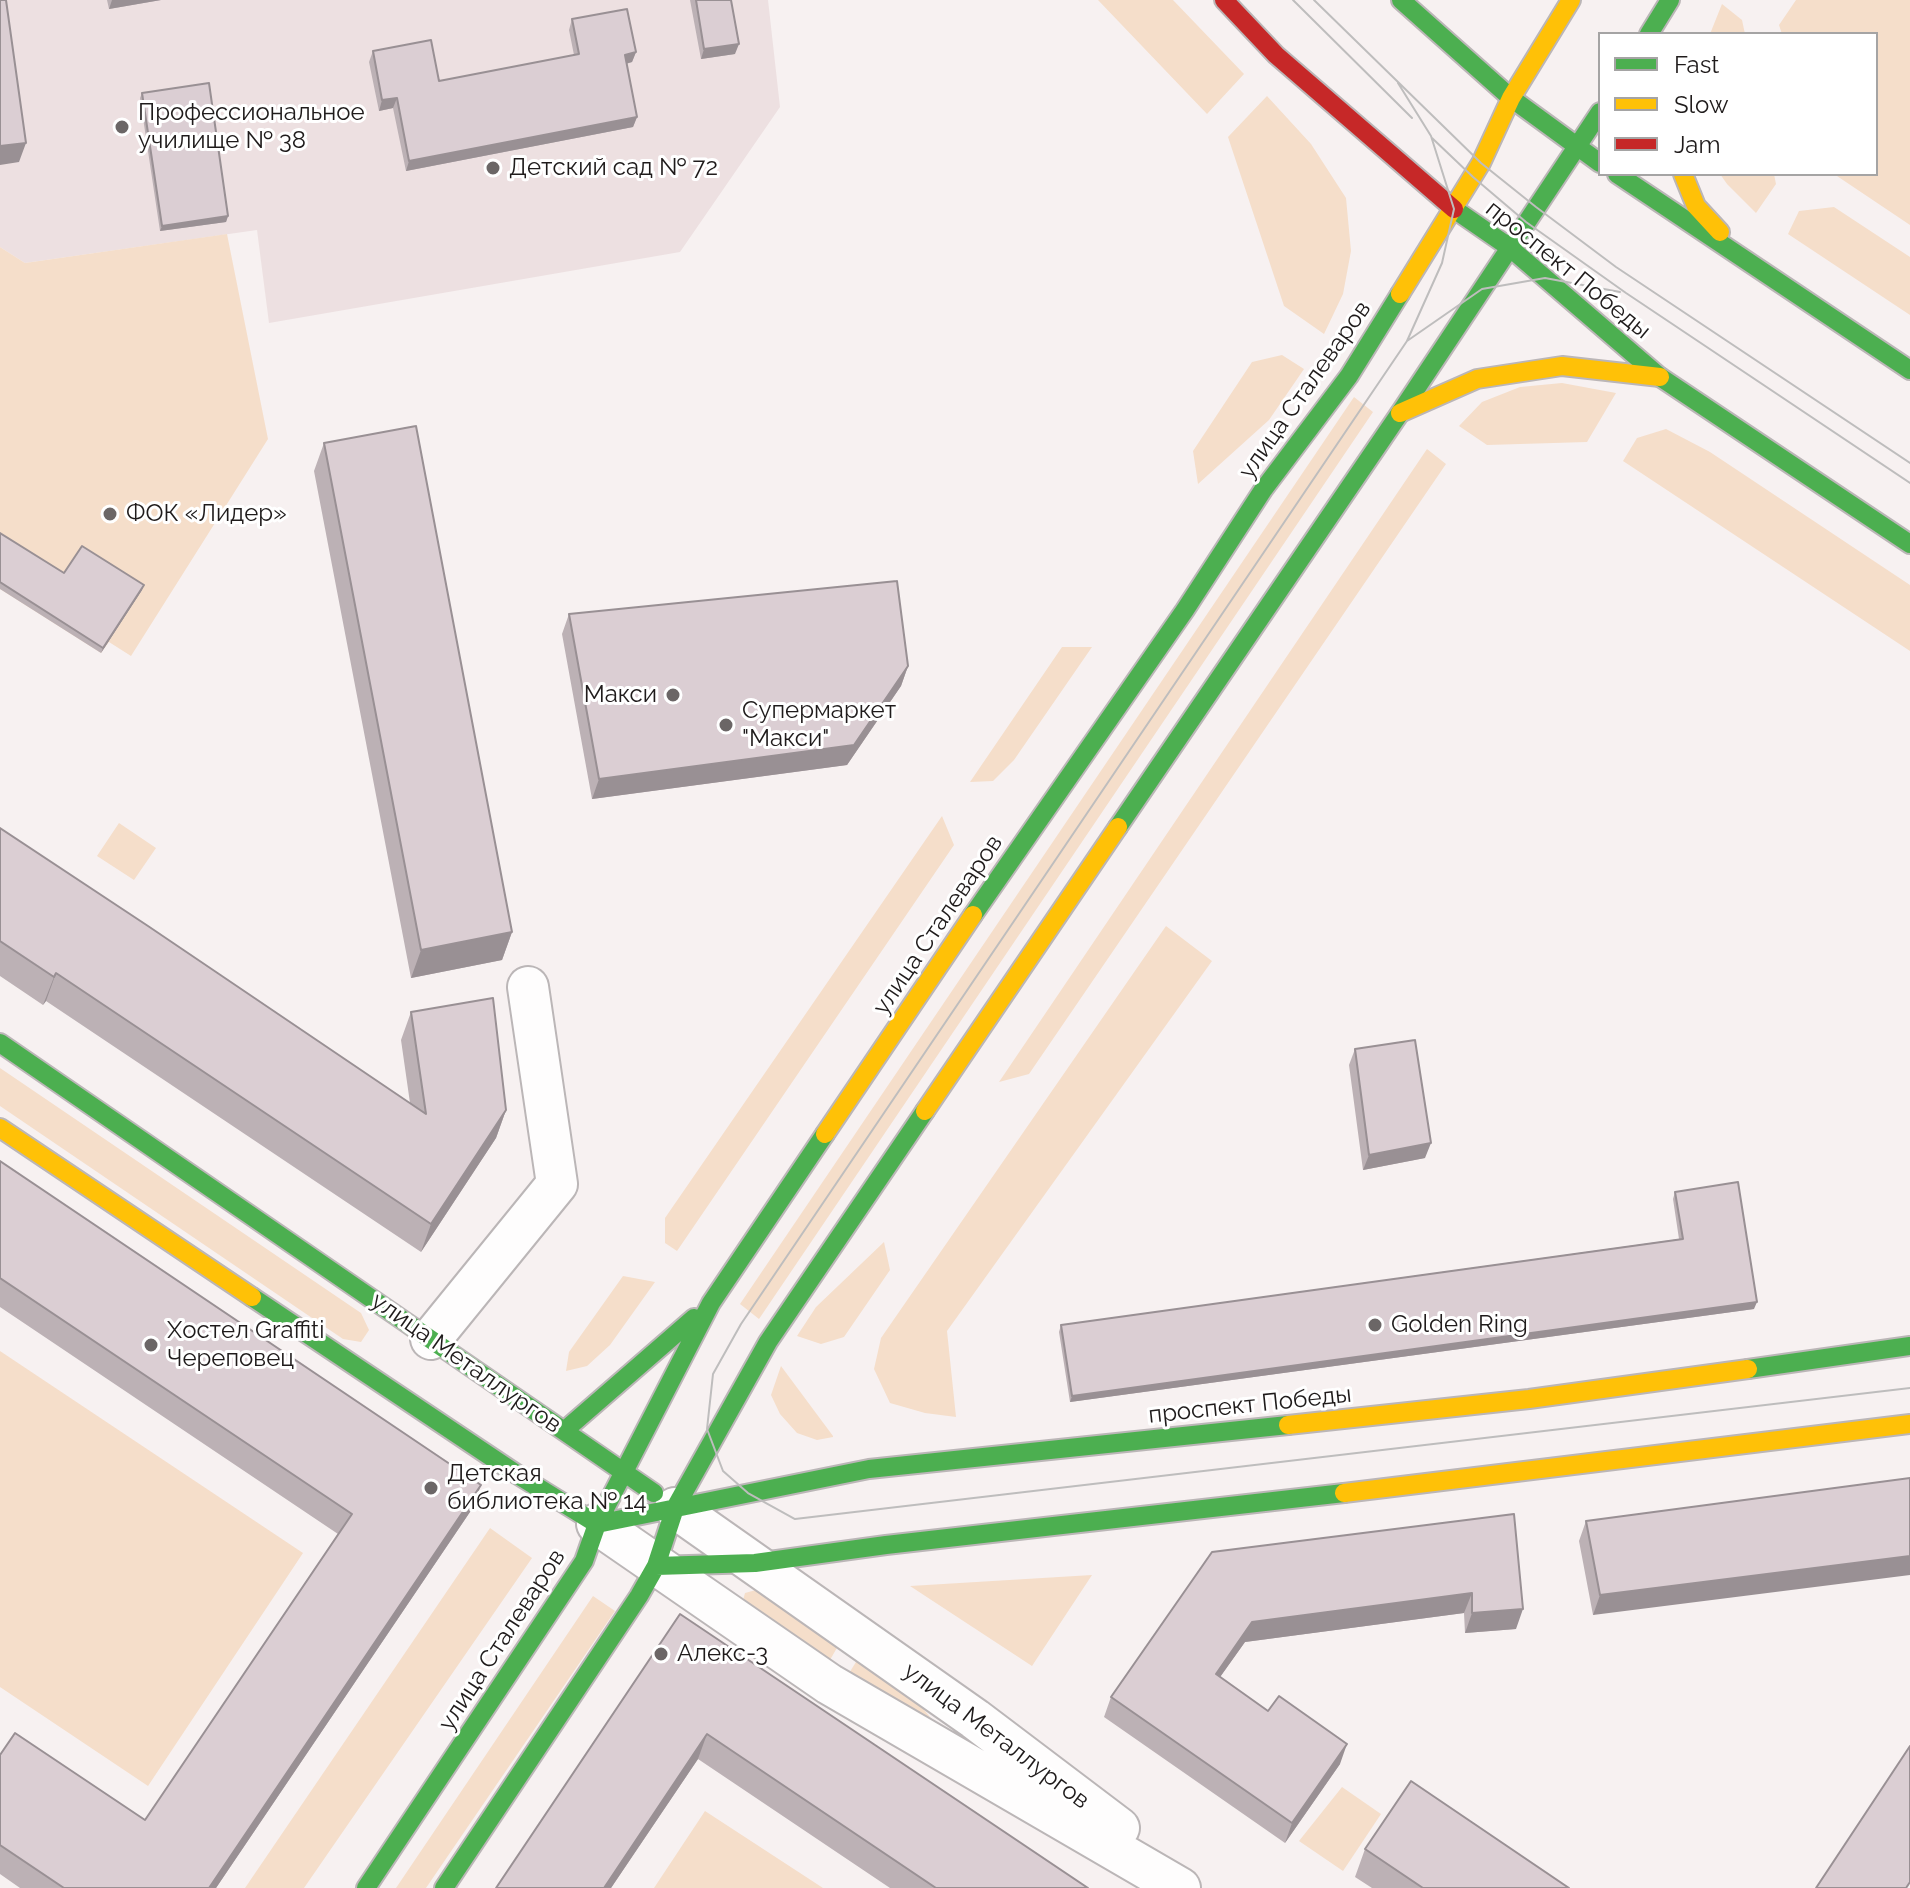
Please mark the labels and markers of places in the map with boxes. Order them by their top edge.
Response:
place label: Профессиональное училище № 38 [138,99,365,155]
marker: Профессиональное училище № 38 [113,118,131,136]
place label: Детский сад № 72 [509,154,718,182]
marker: Детский сад № 72 [484,159,502,177]
place label: ФОК «Лидер» [126,500,287,528]
marker: ФОК «Лидер» [101,505,119,523]
place label: Макси [584,681,657,709]
marker: Макси [664,686,682,704]
place label: Супермаркет "Макси" [742,697,896,753]
marker: Супермаркет "Макси" [717,716,735,734]
place label: Golden Ring [1391,1311,1528,1339]
marker: Golden Ring [1366,1316,1384,1334]
place label: Хостел Graffiti Череповец [167,1317,324,1373]
marker: Хостел Graffiti Череповец [142,1336,160,1354]
place label: Детская библиотека № 14 [447,1460,647,1516]
marker: Детская библиотека № 14 [422,1479,440,1497]
place label: Алекс-3 [677,1640,768,1668]
marker: Алекс-3 [652,1645,670,1663]

